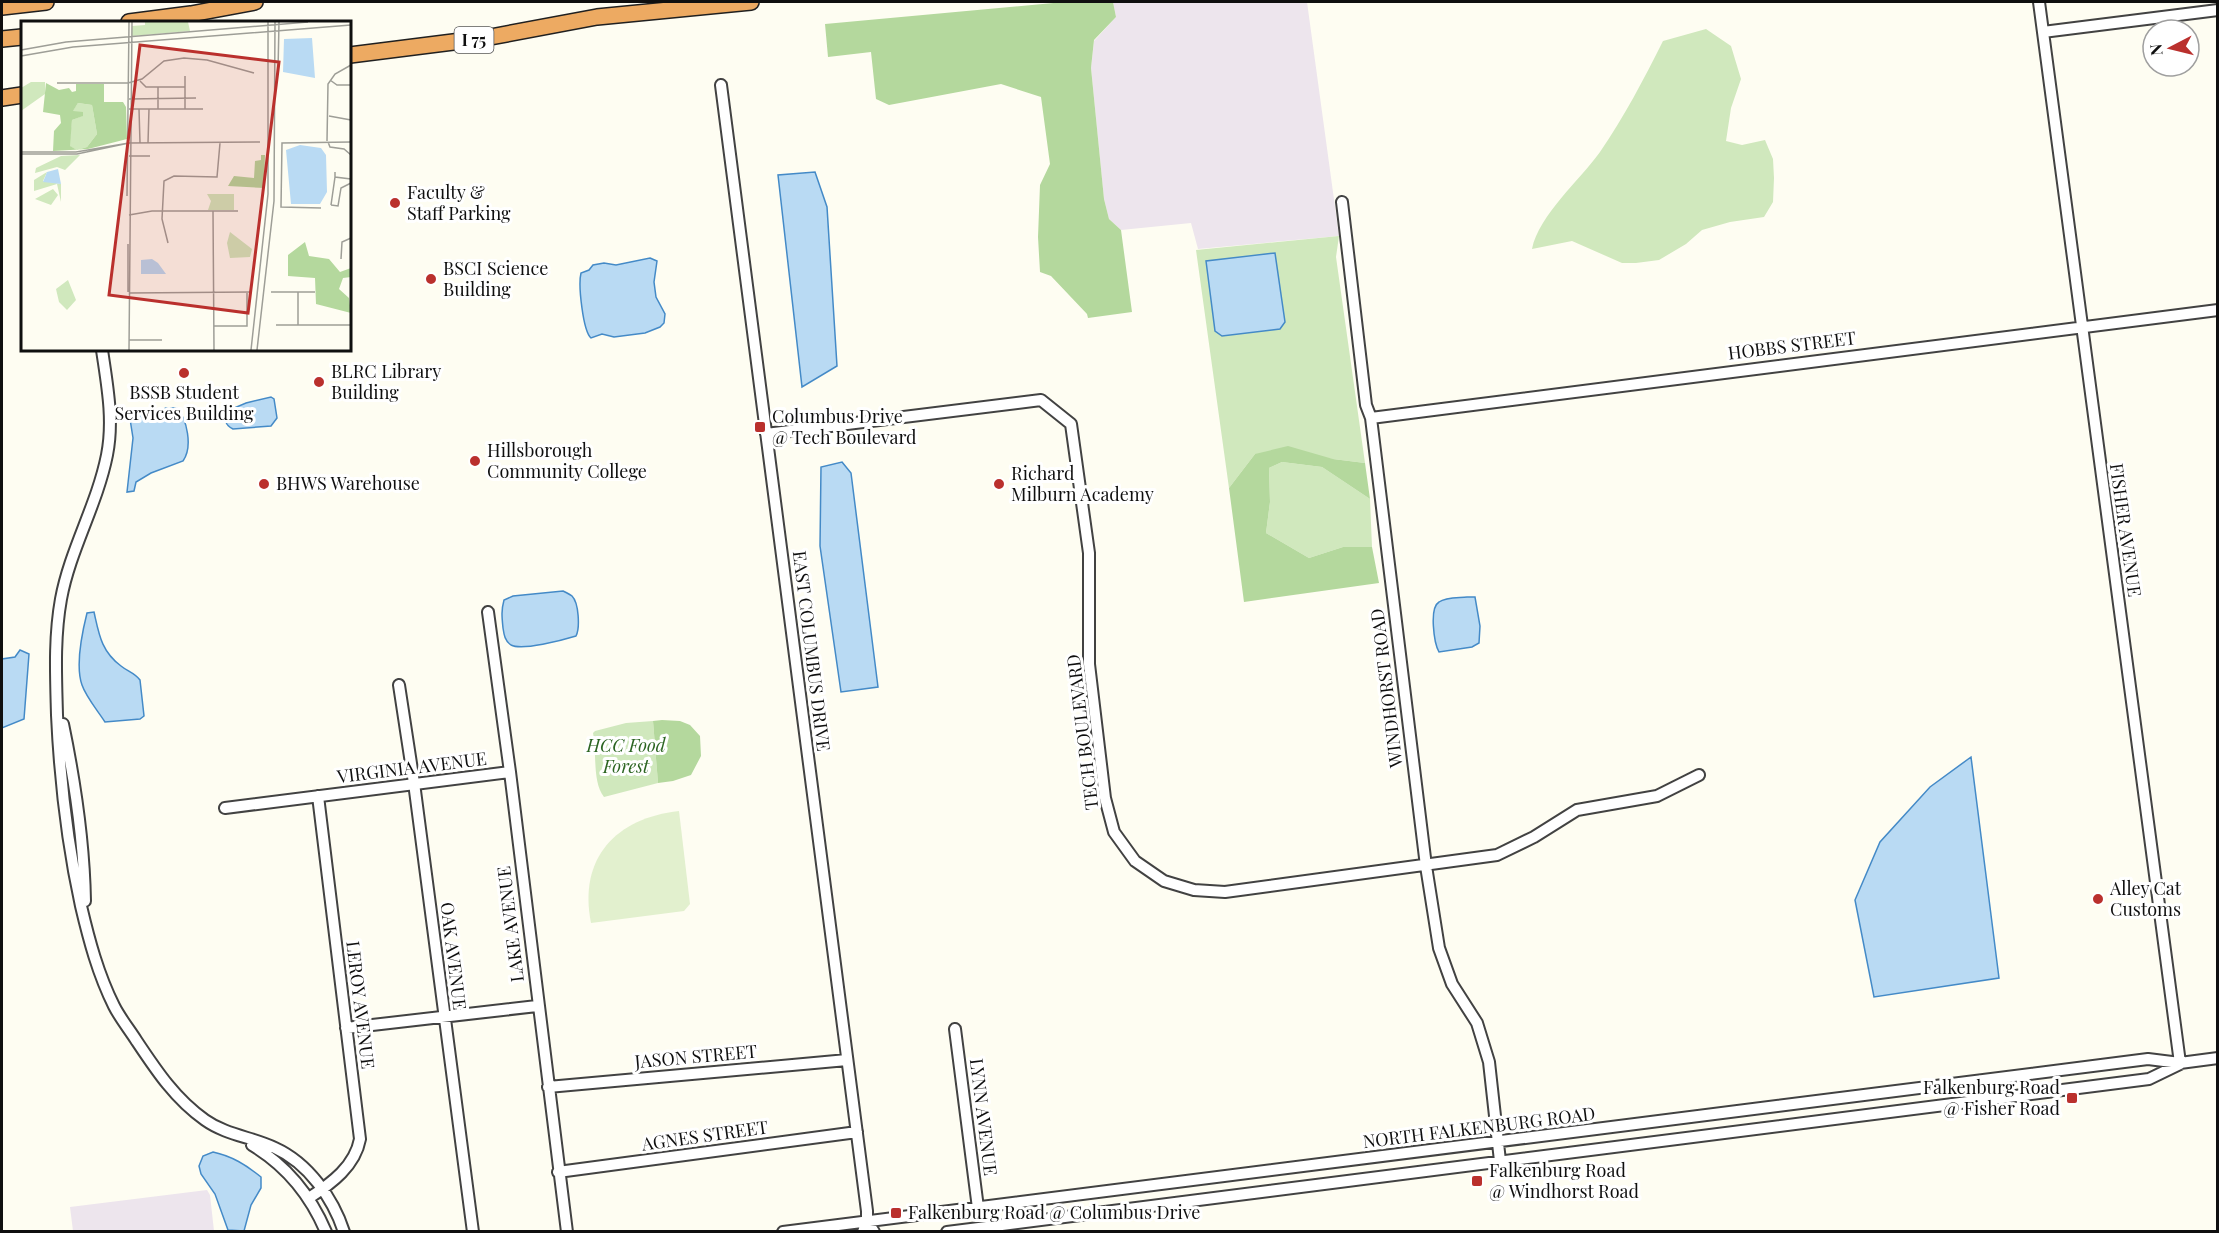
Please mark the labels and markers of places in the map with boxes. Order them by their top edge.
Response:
place label: Faculty & Staff Parking [407,180,511,225]
marker: Faculty & Staff Parking [388,196,402,210]
place label: BSCI Science Building [443,256,548,301]
marker: BSCI Science Building [424,272,438,286]
place label: BLRC Library Building [331,359,441,404]
marker: BSSB Student Services Building [177,366,191,380]
marker: BLRC Library Building [312,375,326,389]
place label: BSSB Student Services Building [114,380,254,425]
place label: Columbus Drive @ Tech Boulevard [772,404,917,449]
marker: Columbus Drive @ Tech Boulevard [753,420,767,434]
place label: Hillsborough Community College [487,438,647,483]
marker: Hillsborough Community College [468,454,482,468]
place label: Richard Milburn Academy [1011,461,1154,506]
place label: BHWS Warehouse [276,471,420,495]
marker: BHWS Warehouse [257,477,271,491]
marker: Richard Milburn Academy [992,477,1006,491]
place label: Alley Cat Customs [2109,876,2182,921]
marker: Alley Cat Customs [2091,892,2105,906]
place label: Falkenburg Road @ Fisher Road [1923,1075,2061,1120]
marker: Falkenburg Road @ Fisher Road [2065,1091,2079,1105]
place label: Falkenburg Road @ Windhorst Road [1489,1158,1640,1203]
marker: Falkenburg Road @ Windhorst Road [1470,1174,1484,1188]
place label: Falkenburg Road @ Columbus Drive [908,1200,1200,1224]
marker: Falkenburg Road @ Columbus Drive [889,1206,903,1220]

